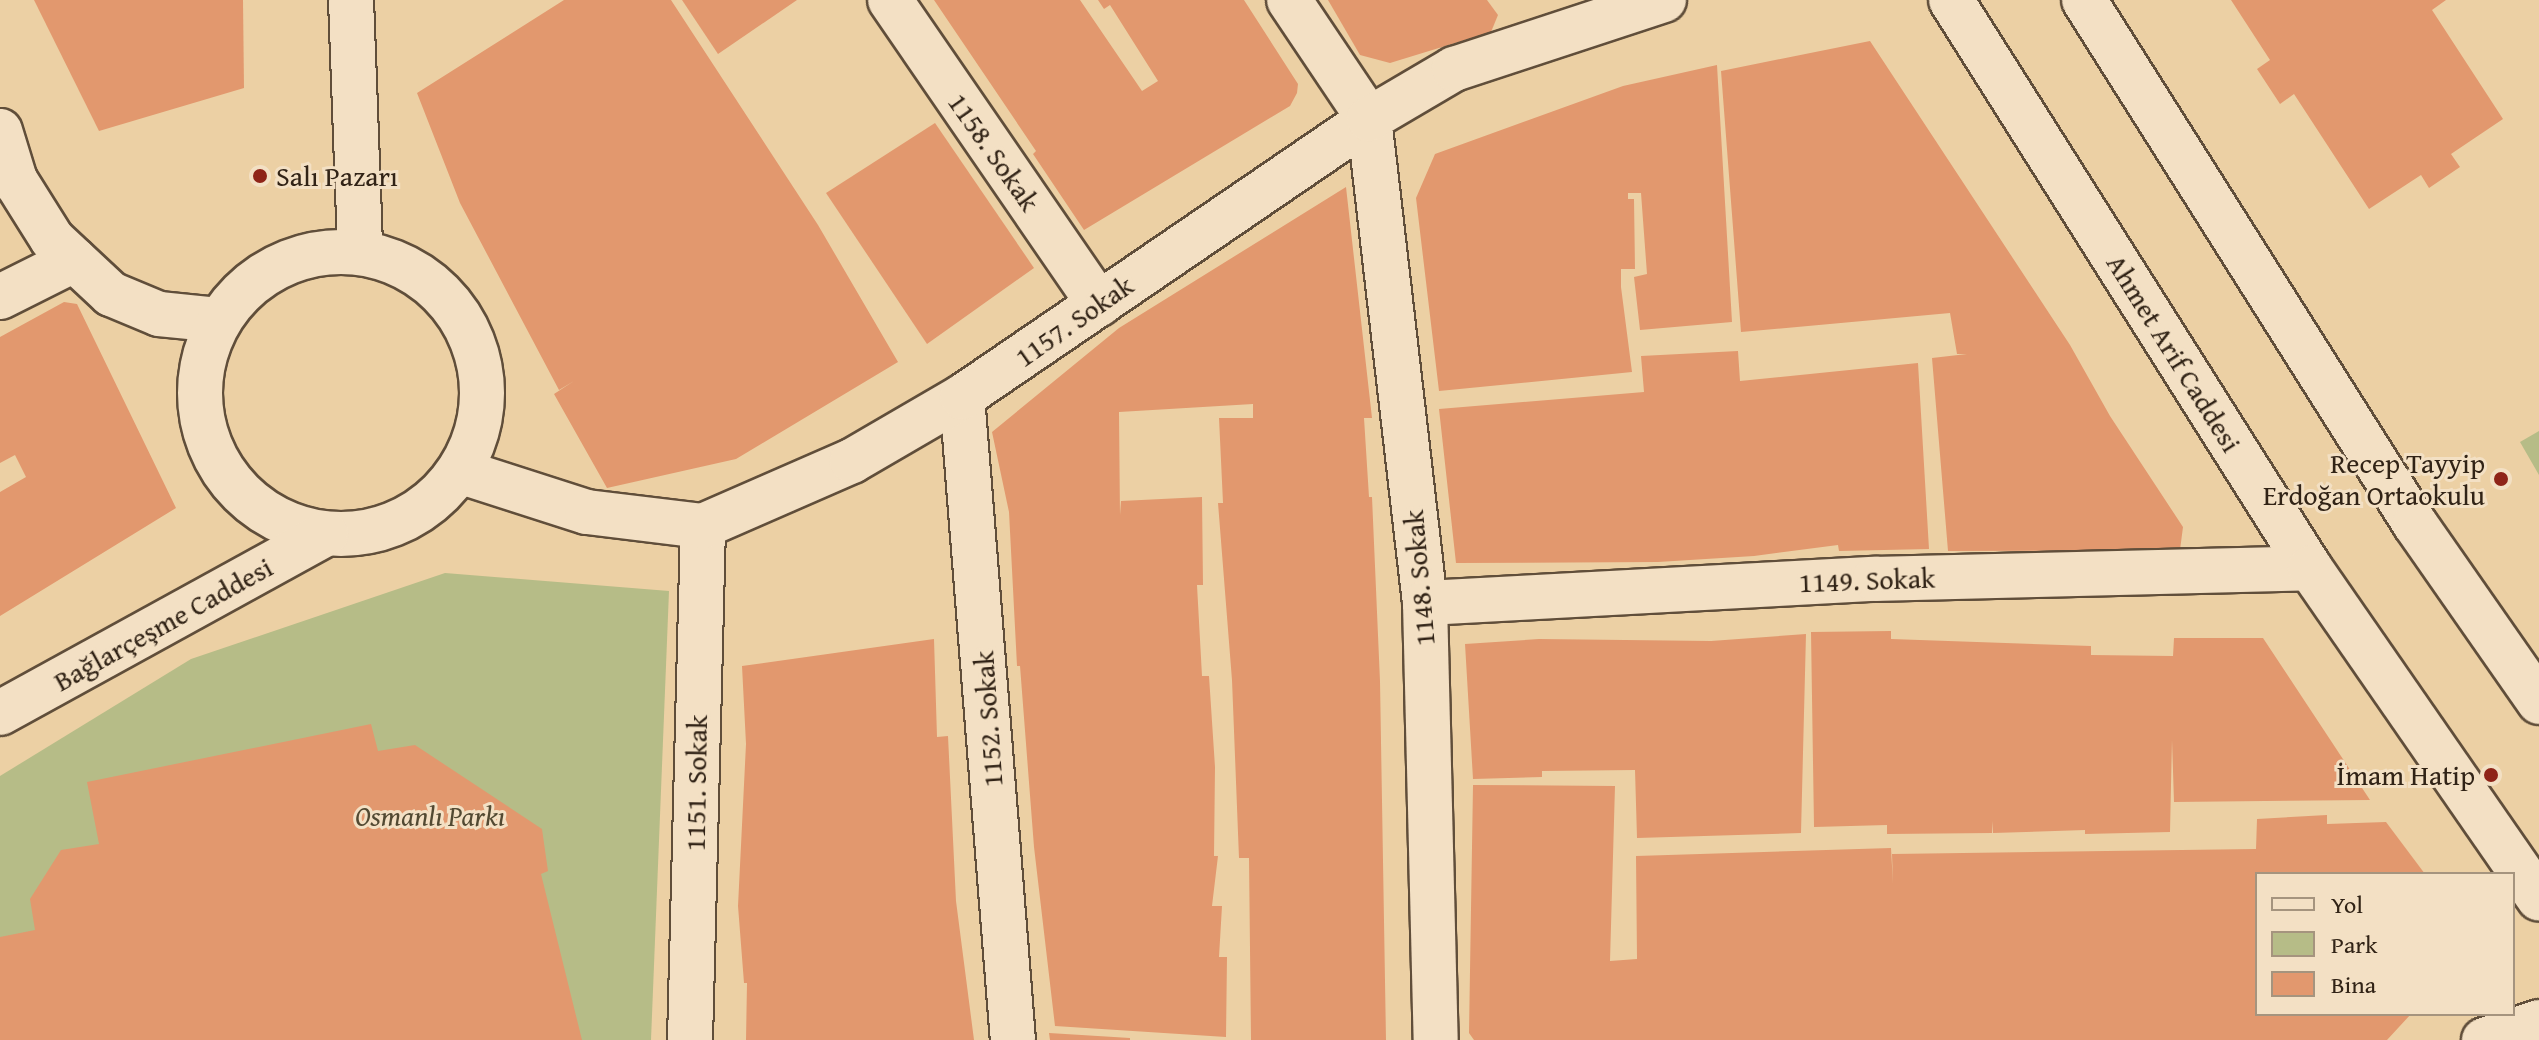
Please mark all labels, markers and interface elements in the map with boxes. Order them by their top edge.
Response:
street label: 1158. Sokak [941,86,1047,218]
place label: Salı Pazarı [276,159,398,193]
marker: Salı Pazarı [251,167,269,185]
street label: Ahmet Arif Caddesi [2100,248,2248,458]
street label: 1157. Sokak [1008,268,1140,374]
place label: Recep Tayyip Erdoğan Ortaokulu [2263,446,2485,512]
marker: Recep Tayyip Erdoğan Ortaokulu [2492,470,2510,488]
street label: 1148. Sokak [1396,509,1442,647]
street label: Bağlarçeşme Caddesi [48,550,278,698]
street label: 1149. Sokak [1798,561,1936,599]
street label: 1152. Sokak [966,650,1010,788]
street label: 1151. Sokak [678,714,714,852]
place label: İmam Hatip [2337,758,2475,792]
marker: İmam Hatip [2482,766,2500,784]
park label: Osmanlı Parkı [355,799,505,833]
legend [2255,872,2515,1016]
text: Yol [2331,887,2363,922]
text: Park [2331,927,2377,962]
text: Bina [2331,967,2376,1002]

